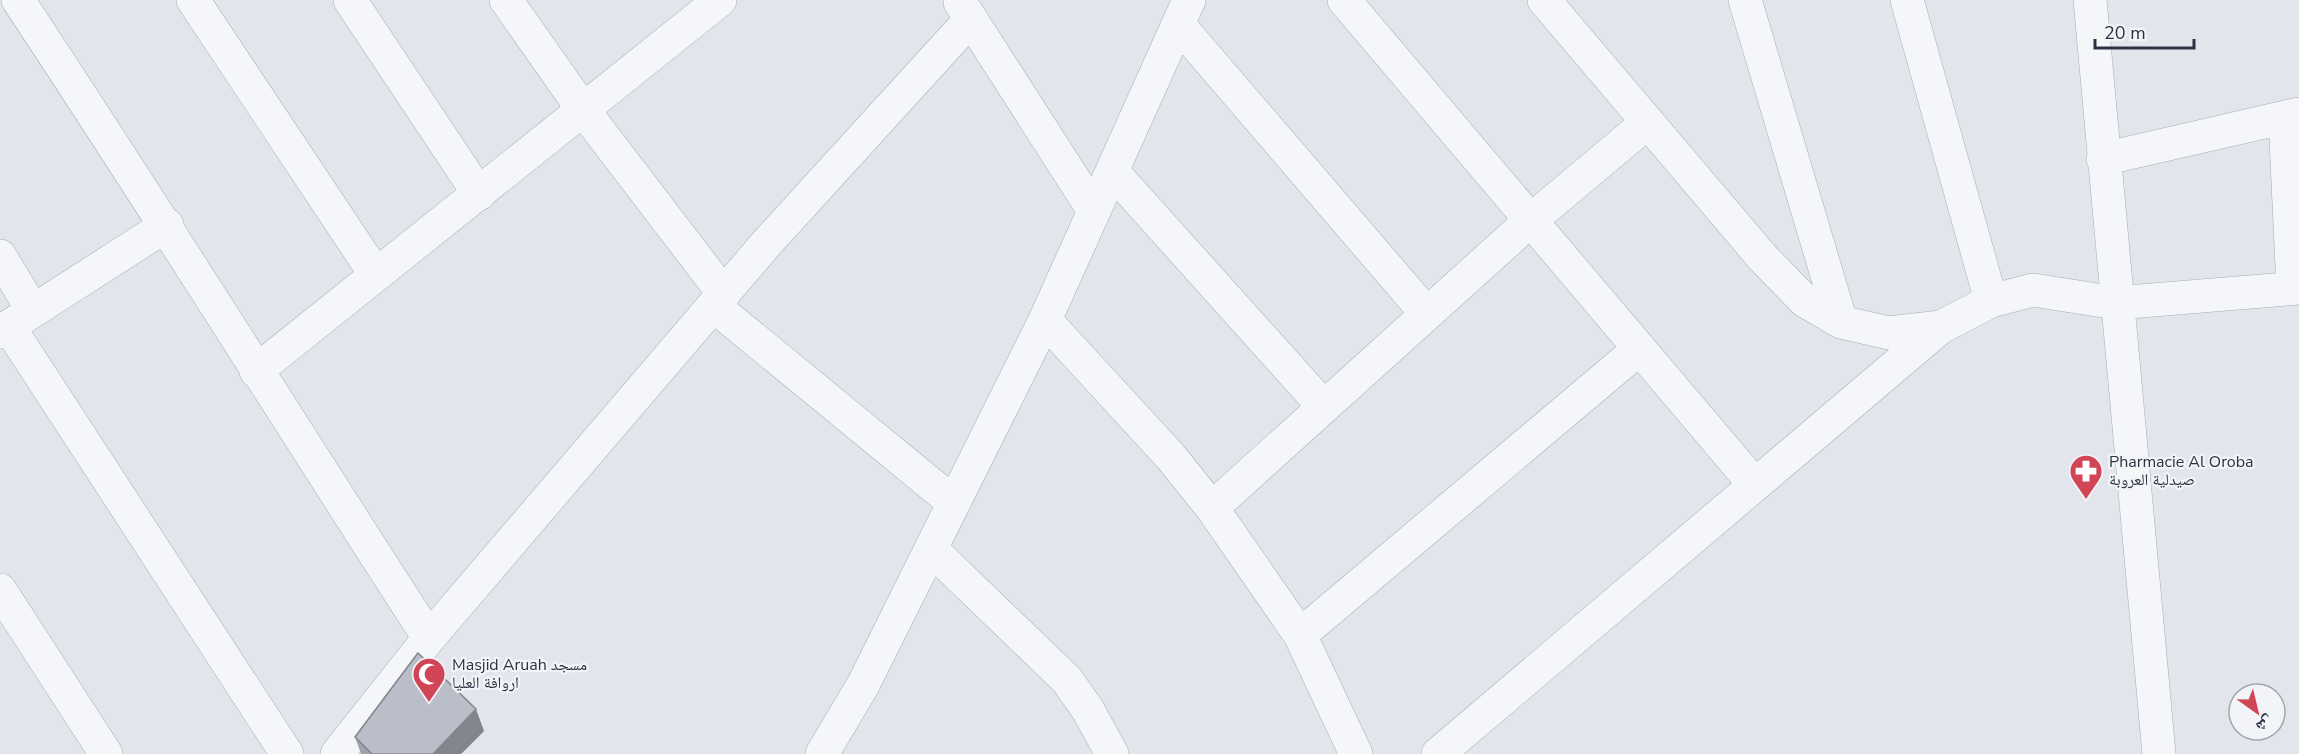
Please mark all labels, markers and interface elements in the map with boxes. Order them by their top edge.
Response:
scale bar [2095,12,2194,50]
text: 20 m [2104,21,2146,45]
place label: Pharmacie Al Oroba صيدلية العروبة [2109,451,2253,491]
pharmacy icon: Pharmacie Al Oroba صيدلية العروبة [2068,453,2104,500]
place label: Masjid Aruah مسجد اروافة العليا [452,654,587,694]
mosque icon: Masjid Aruah مسجد اروافة العليا [411,656,447,703]
north arrow [2227,682,2287,742]
text: ش [2252,710,2278,737]

